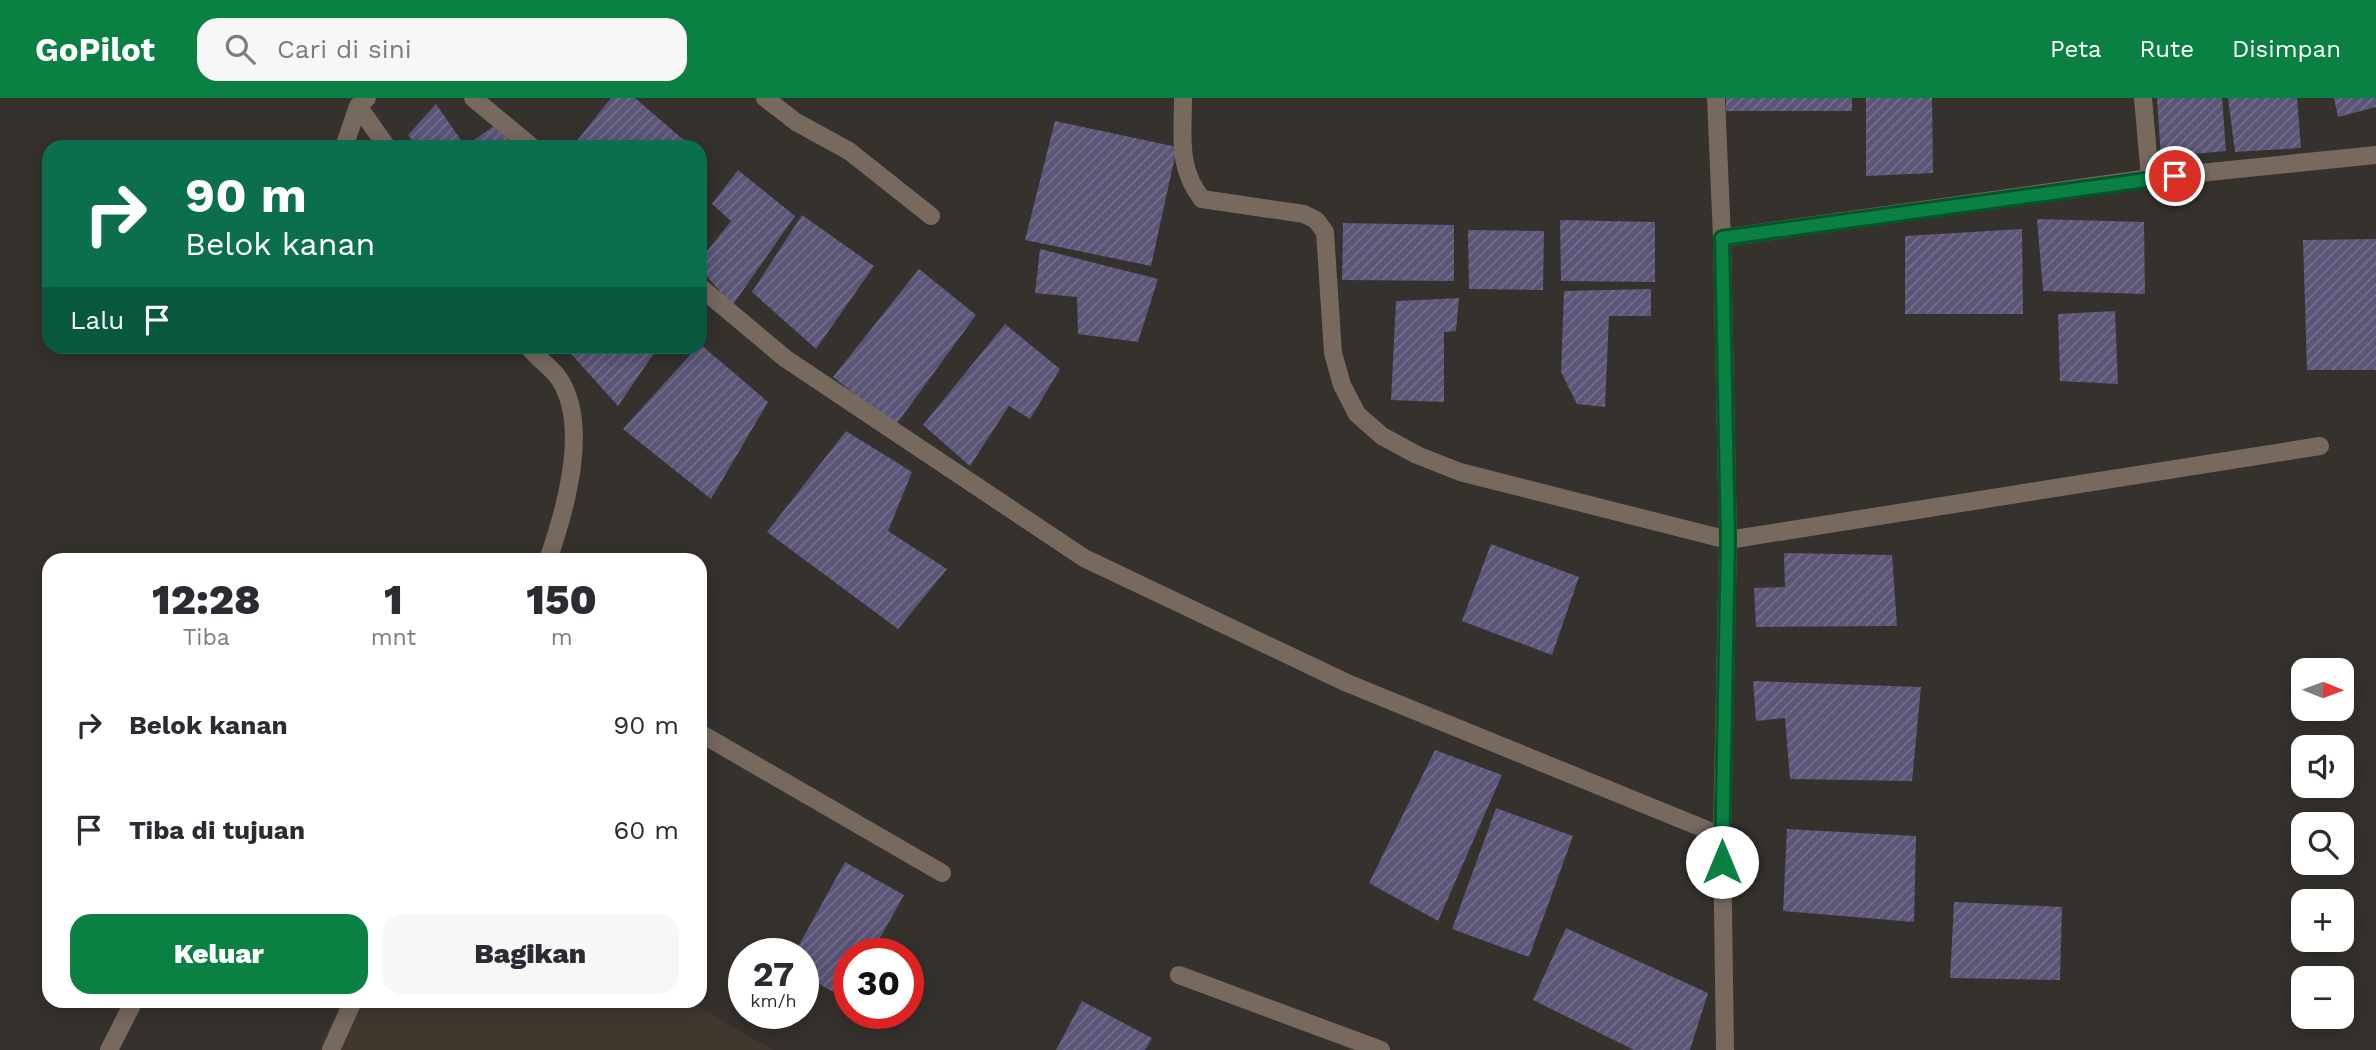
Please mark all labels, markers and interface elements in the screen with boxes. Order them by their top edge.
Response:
search box [197,18,687,81]
text: GoPilot [35,30,155,69]
icon: search [221,30,259,68]
text: Cari di sini [277,34,412,64]
text: Peta [2050,35,2102,63]
text: Rute [2140,35,2194,63]
text: Disimpan [2232,35,2341,63]
pin [2145,146,2205,206]
icon: arrive [2156,157,2194,195]
text: 90 m [185,166,307,224]
icon: right [70,168,161,259]
text: Belok kanan [185,225,375,263]
icon: arrive [138,301,176,339]
text: Lalu [70,305,124,335]
text: 12:28 [152,575,261,624]
text: 1 [384,575,403,624]
text: 150 [526,575,597,624]
text: Tiba [183,624,230,651]
text: mnt [371,624,416,651]
text: m [551,624,573,651]
north arrow [2291,658,2354,721]
map controls [2291,658,2354,1029]
icon: right [70,706,108,744]
text: Belok kanan [129,710,288,740]
text: 90 m [613,710,679,740]
button: sound [2291,735,2354,798]
icon: arrive [70,811,108,849]
button: search [2291,812,2354,875]
text: Tiba di tujuan [129,815,305,845]
text: 60 m [613,815,679,845]
position arrow [1685,825,1759,899]
button: + [2291,889,2354,952]
button: Keluar [70,914,368,994]
button: Bagikan [382,914,679,994]
speed limit sign: 30 [833,938,924,1029]
text: 27 [753,953,794,995]
button: − [2291,966,2354,1029]
text: km/h [750,990,797,1011]

